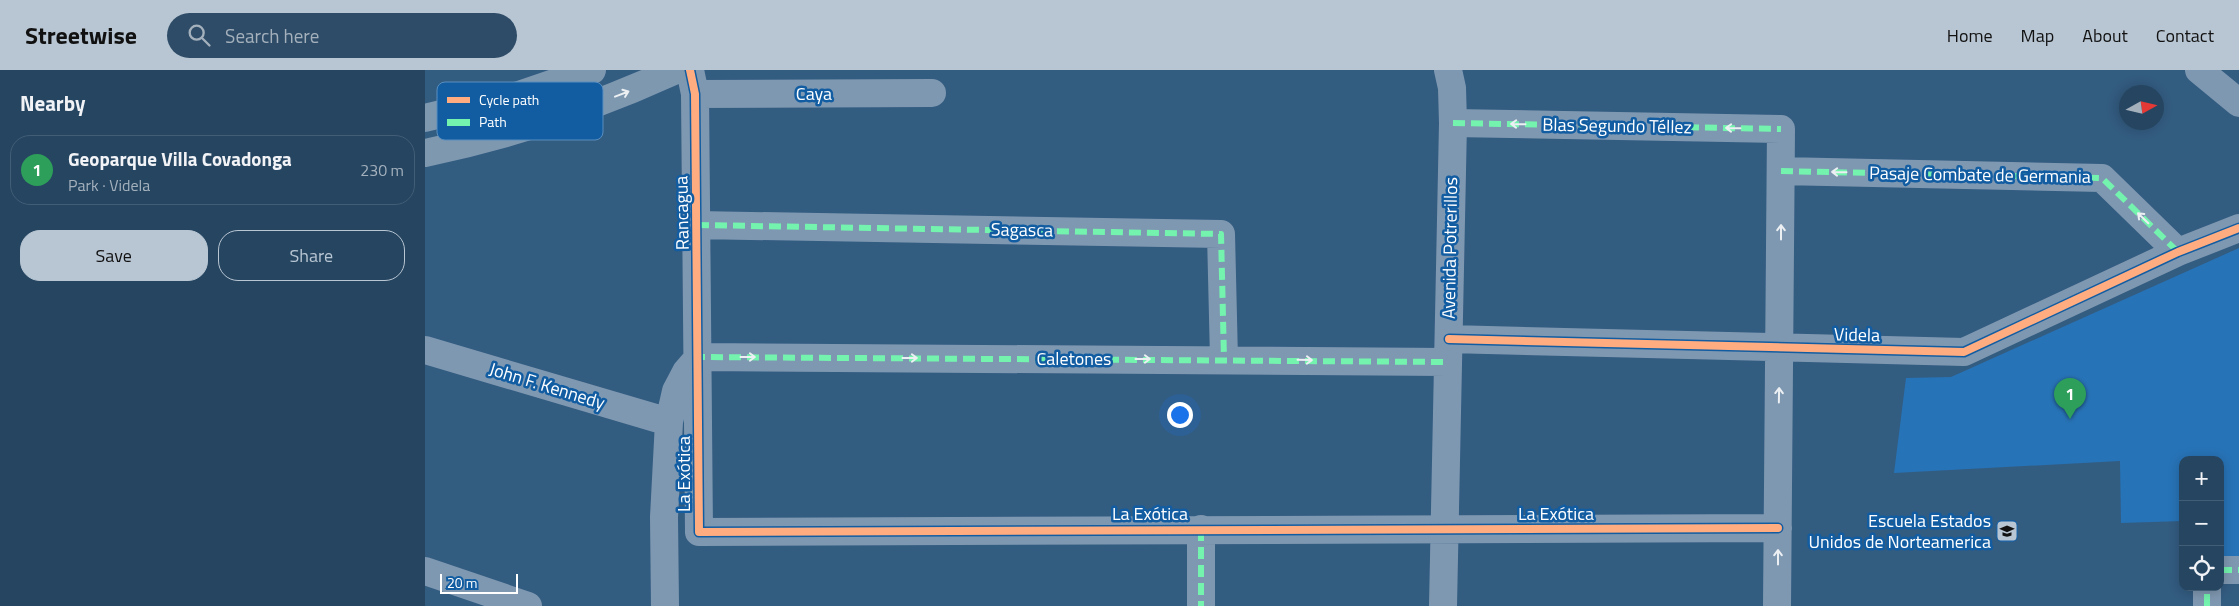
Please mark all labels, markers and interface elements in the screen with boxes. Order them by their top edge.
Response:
search box [167,13,517,58]
text: Streetwise [25,17,137,53]
icon: search [185,21,213,49]
text: Search here [225,21,319,50]
text: Home [1947,22,1993,49]
text: Map [2021,22,2054,49]
text: About [2082,22,2128,49]
text: Contact [2156,22,2214,49]
street label: Caya [796,80,832,107]
legend [437,82,603,140]
north arrow [2119,85,2164,130]
text: Nearby [20,87,85,119]
text: Cycle path [479,89,539,110]
one-way arrow [614,89,630,98]
text: Path [479,111,507,132]
street label: Blas Segundo Téllez [1542,111,1692,140]
one-way arrow [1510,120,1526,129]
one-way arrow [1725,124,1741,133]
text: Geoparque Villa Covadonga [68,144,292,173]
text: 1 [33,158,41,182]
text: 230 m [360,158,404,182]
street label: Pasaje Combate de Germania [1869,159,2091,190]
one-way arrow [1832,167,1848,177]
text: Park · Videla [68,173,150,197]
street label: Rancagua [667,176,696,250]
street label: Avenida Potrerillos [1435,177,1464,319]
one-way arrow [2137,212,2149,224]
street label: Sagasca [991,215,1053,244]
one-way arrow [1776,225,1786,241]
button: Save [20,230,208,281]
button: Share [218,230,405,281]
street label: Videla [1834,321,1880,348]
street label: Caletones [1037,345,1111,372]
one-way arrow [739,352,755,362]
one-way arrow [902,353,918,363]
one-way arrow [1134,354,1150,364]
street label: John F. Kennedy [486,355,609,416]
one-way arrow [1296,355,1313,365]
pin: 1 [2054,378,2086,419]
one-way arrow [1774,387,1784,404]
your location [1167,402,1193,428]
street label: La Exótica [670,436,697,512]
map controls [2179,456,2224,591]
button: + [2179,456,2224,501]
street label: La Exótica [1112,500,1188,527]
street label: La Exótica [1518,500,1594,527]
button: − [2179,501,2224,546]
place label: Escuela Estados Unidos de Norteamerica [1808,507,1991,555]
school or university icon: Escuela Estados Unidos de Norteamerica [1995,519,2019,543]
button: locate [2179,546,2224,591]
one-way arrow [1773,550,1782,566]
scale bar [440,571,517,594]
text: 20 m [447,572,477,593]

